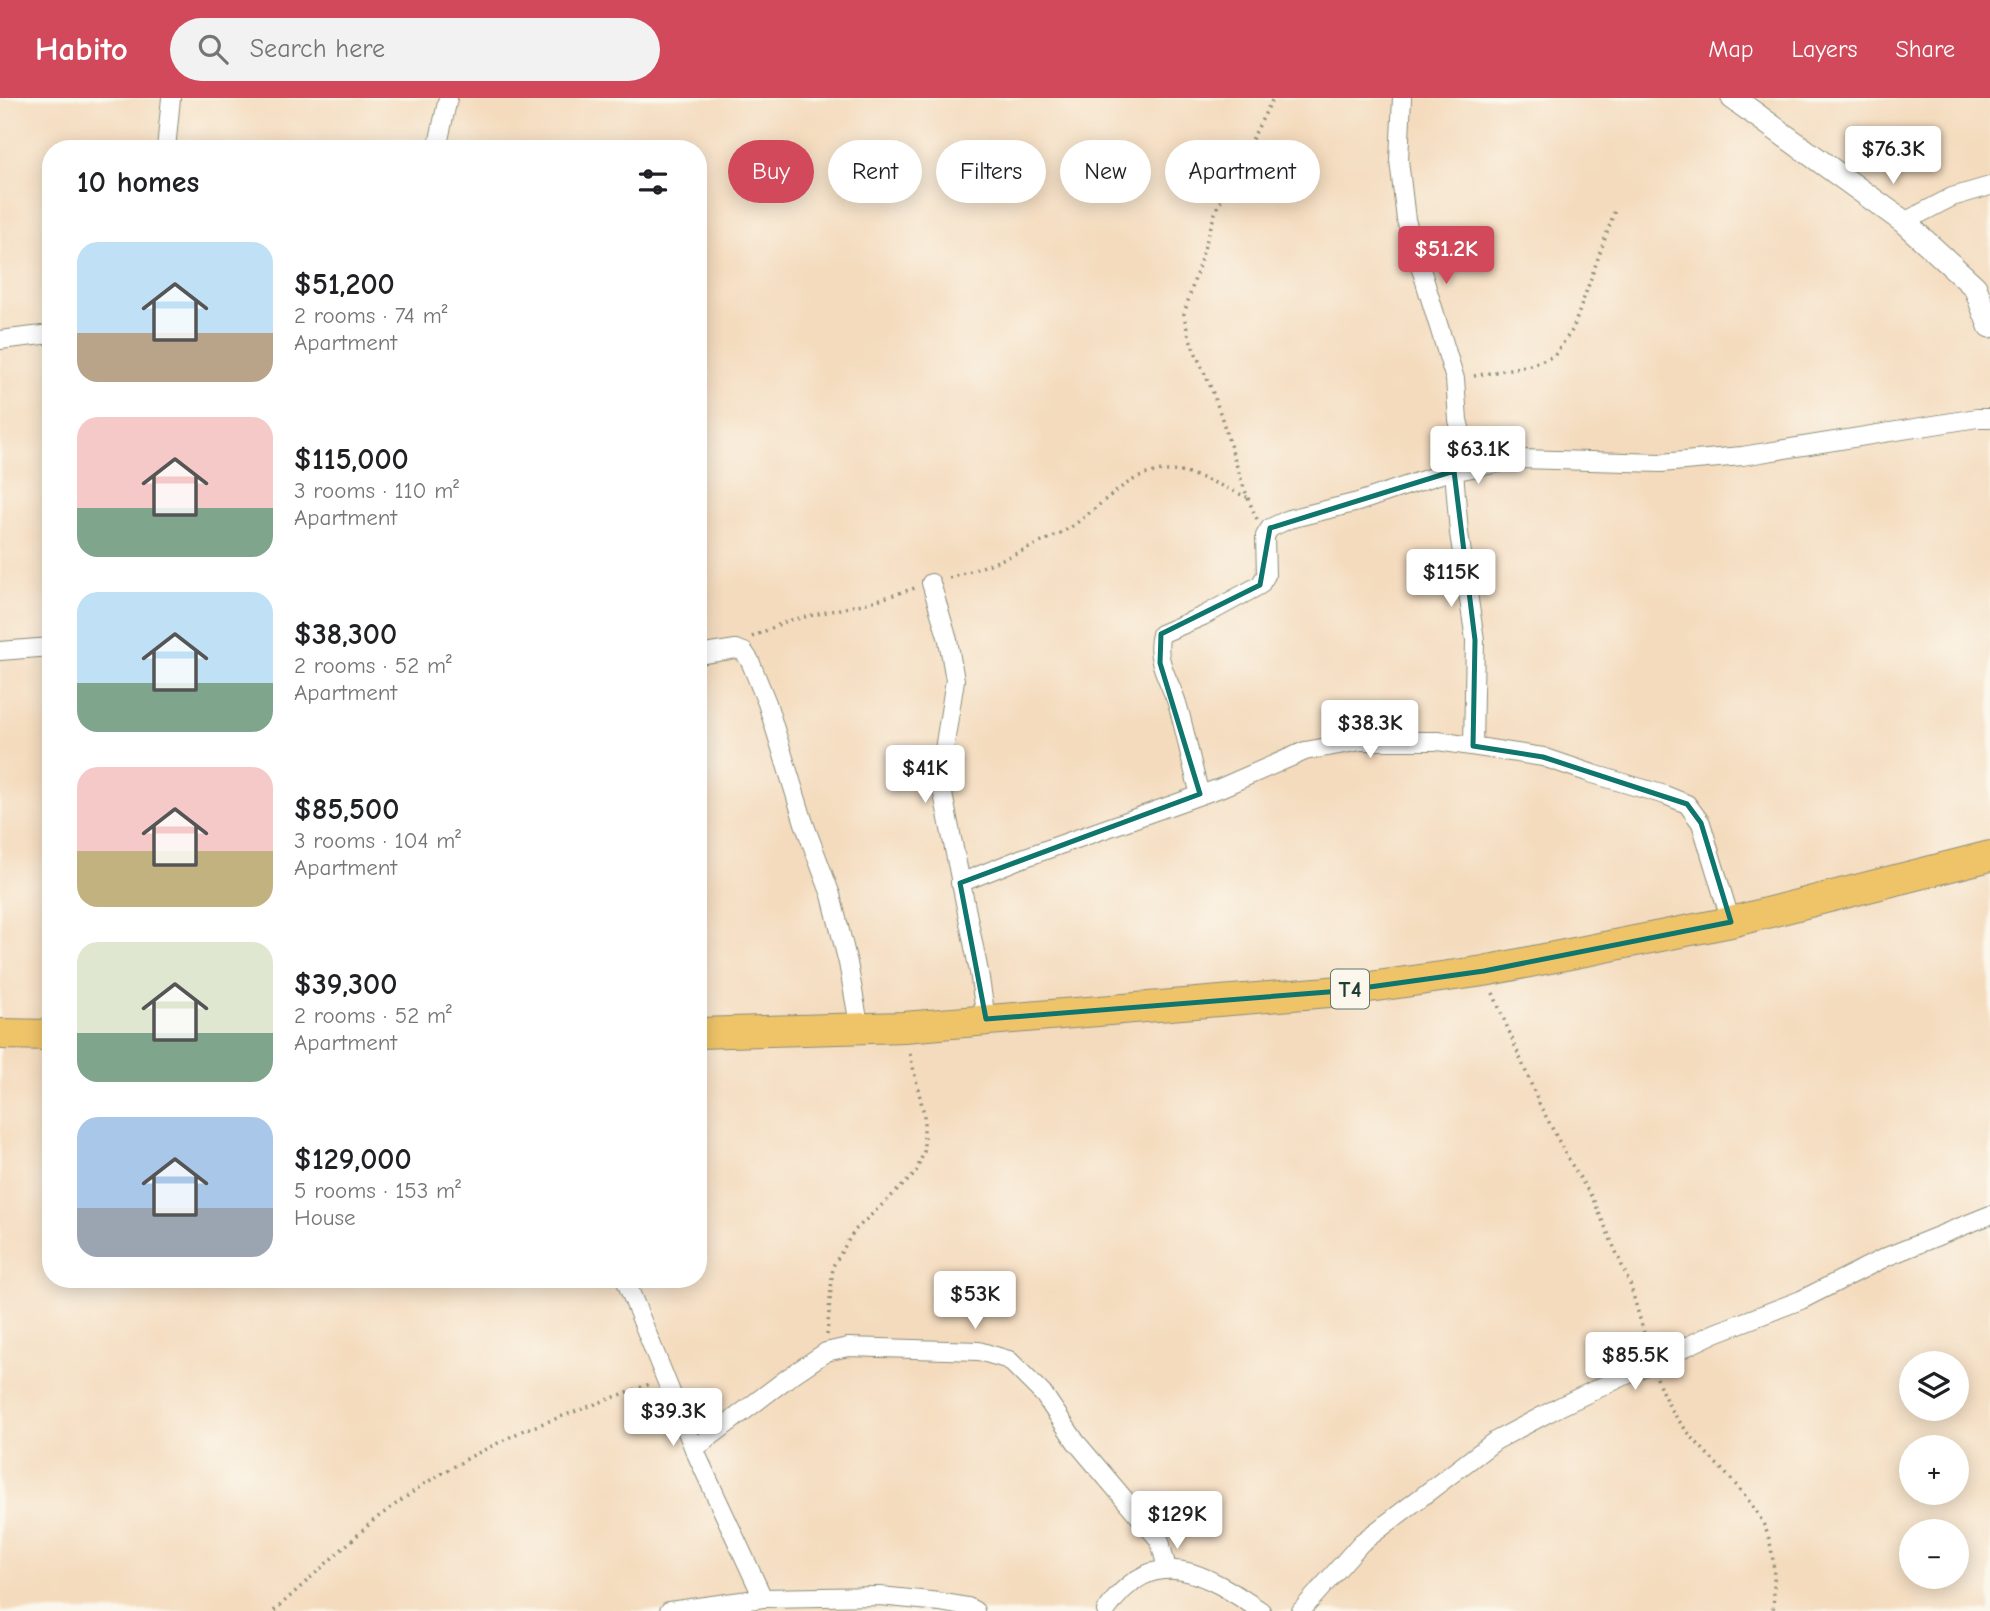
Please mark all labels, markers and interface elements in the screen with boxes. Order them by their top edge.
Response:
search box [170,18,660,81]
text: Habito [35,30,128,68]
icon: search [194,30,232,68]
text: Search here [250,34,385,64]
text: Map [1708,35,1754,63]
text: Layers [1792,35,1857,63]
text: Share [1895,35,1955,63]
pin: $76.3K [1836,126,1950,186]
text: $76.3K [1861,135,1925,162]
chip: Buy [728,140,814,203]
chip: Rent [828,140,922,203]
chip: Filters [936,140,1046,203]
chip: New [1060,140,1151,203]
chip: Apartment [1165,140,1320,203]
icon: filters [634,163,672,201]
text: 10 homes [77,165,199,200]
pin: $51.2K [1389,226,1503,286]
text: $51.2K [1414,235,1478,262]
text: $51,200 [294,267,395,302]
icon: home [133,270,217,354]
text: 2 rooms · 74 m² [294,302,447,329]
text: Apartment [294,329,397,356]
pin: $63.1K [1421,426,1535,486]
text: $63.1K [1446,435,1510,462]
text: $115,000 [294,442,409,477]
icon: home [133,445,217,529]
text: 3 rooms · 110 m² [294,477,459,504]
text: Apartment [294,504,397,531]
pin: $115K [1402,550,1500,609]
text: $115K [1422,558,1480,585]
text: $38,300 [294,617,397,652]
icon: home [133,620,217,704]
text: 2 rooms · 52 m² [294,652,452,679]
text: Apartment [294,679,397,706]
pin: $38.3K [1313,700,1427,760]
text: $38.3K [1337,709,1403,736]
pin: $41K [884,746,966,805]
text: $41K [902,754,948,781]
text: $85,500 [294,792,399,827]
icon: home [133,795,217,879]
text: 3 rooms · 104 m² [294,827,461,854]
text: Apartment [294,854,397,881]
text: $39,300 [294,967,397,1002]
icon: home [133,970,217,1054]
road number: T4 [1331,970,1369,1009]
text: 2 rooms · 52 m² [294,1002,452,1029]
text: Apartment [294,1029,397,1056]
text: $129,000 [294,1142,412,1177]
icon: home [133,1145,217,1229]
text: 5 rooms · 153 m² [294,1177,461,1204]
text: House [294,1204,356,1231]
pin: $53K [934,1272,1016,1331]
text: $53K [950,1280,1000,1307]
pin: $85.5K [1578,1332,1692,1392]
text: $85.5K [1601,1341,1669,1368]
map controls [1899,1351,1969,1589]
button: layers [1899,1351,1969,1421]
pin: $39.3K [616,1388,730,1448]
text: $39.3K [640,1397,706,1424]
button: + [1899,1435,1969,1505]
pin: $129K [1128,1492,1226,1551]
text: $129K [1147,1500,1207,1527]
button: − [1899,1519,1969,1589]

